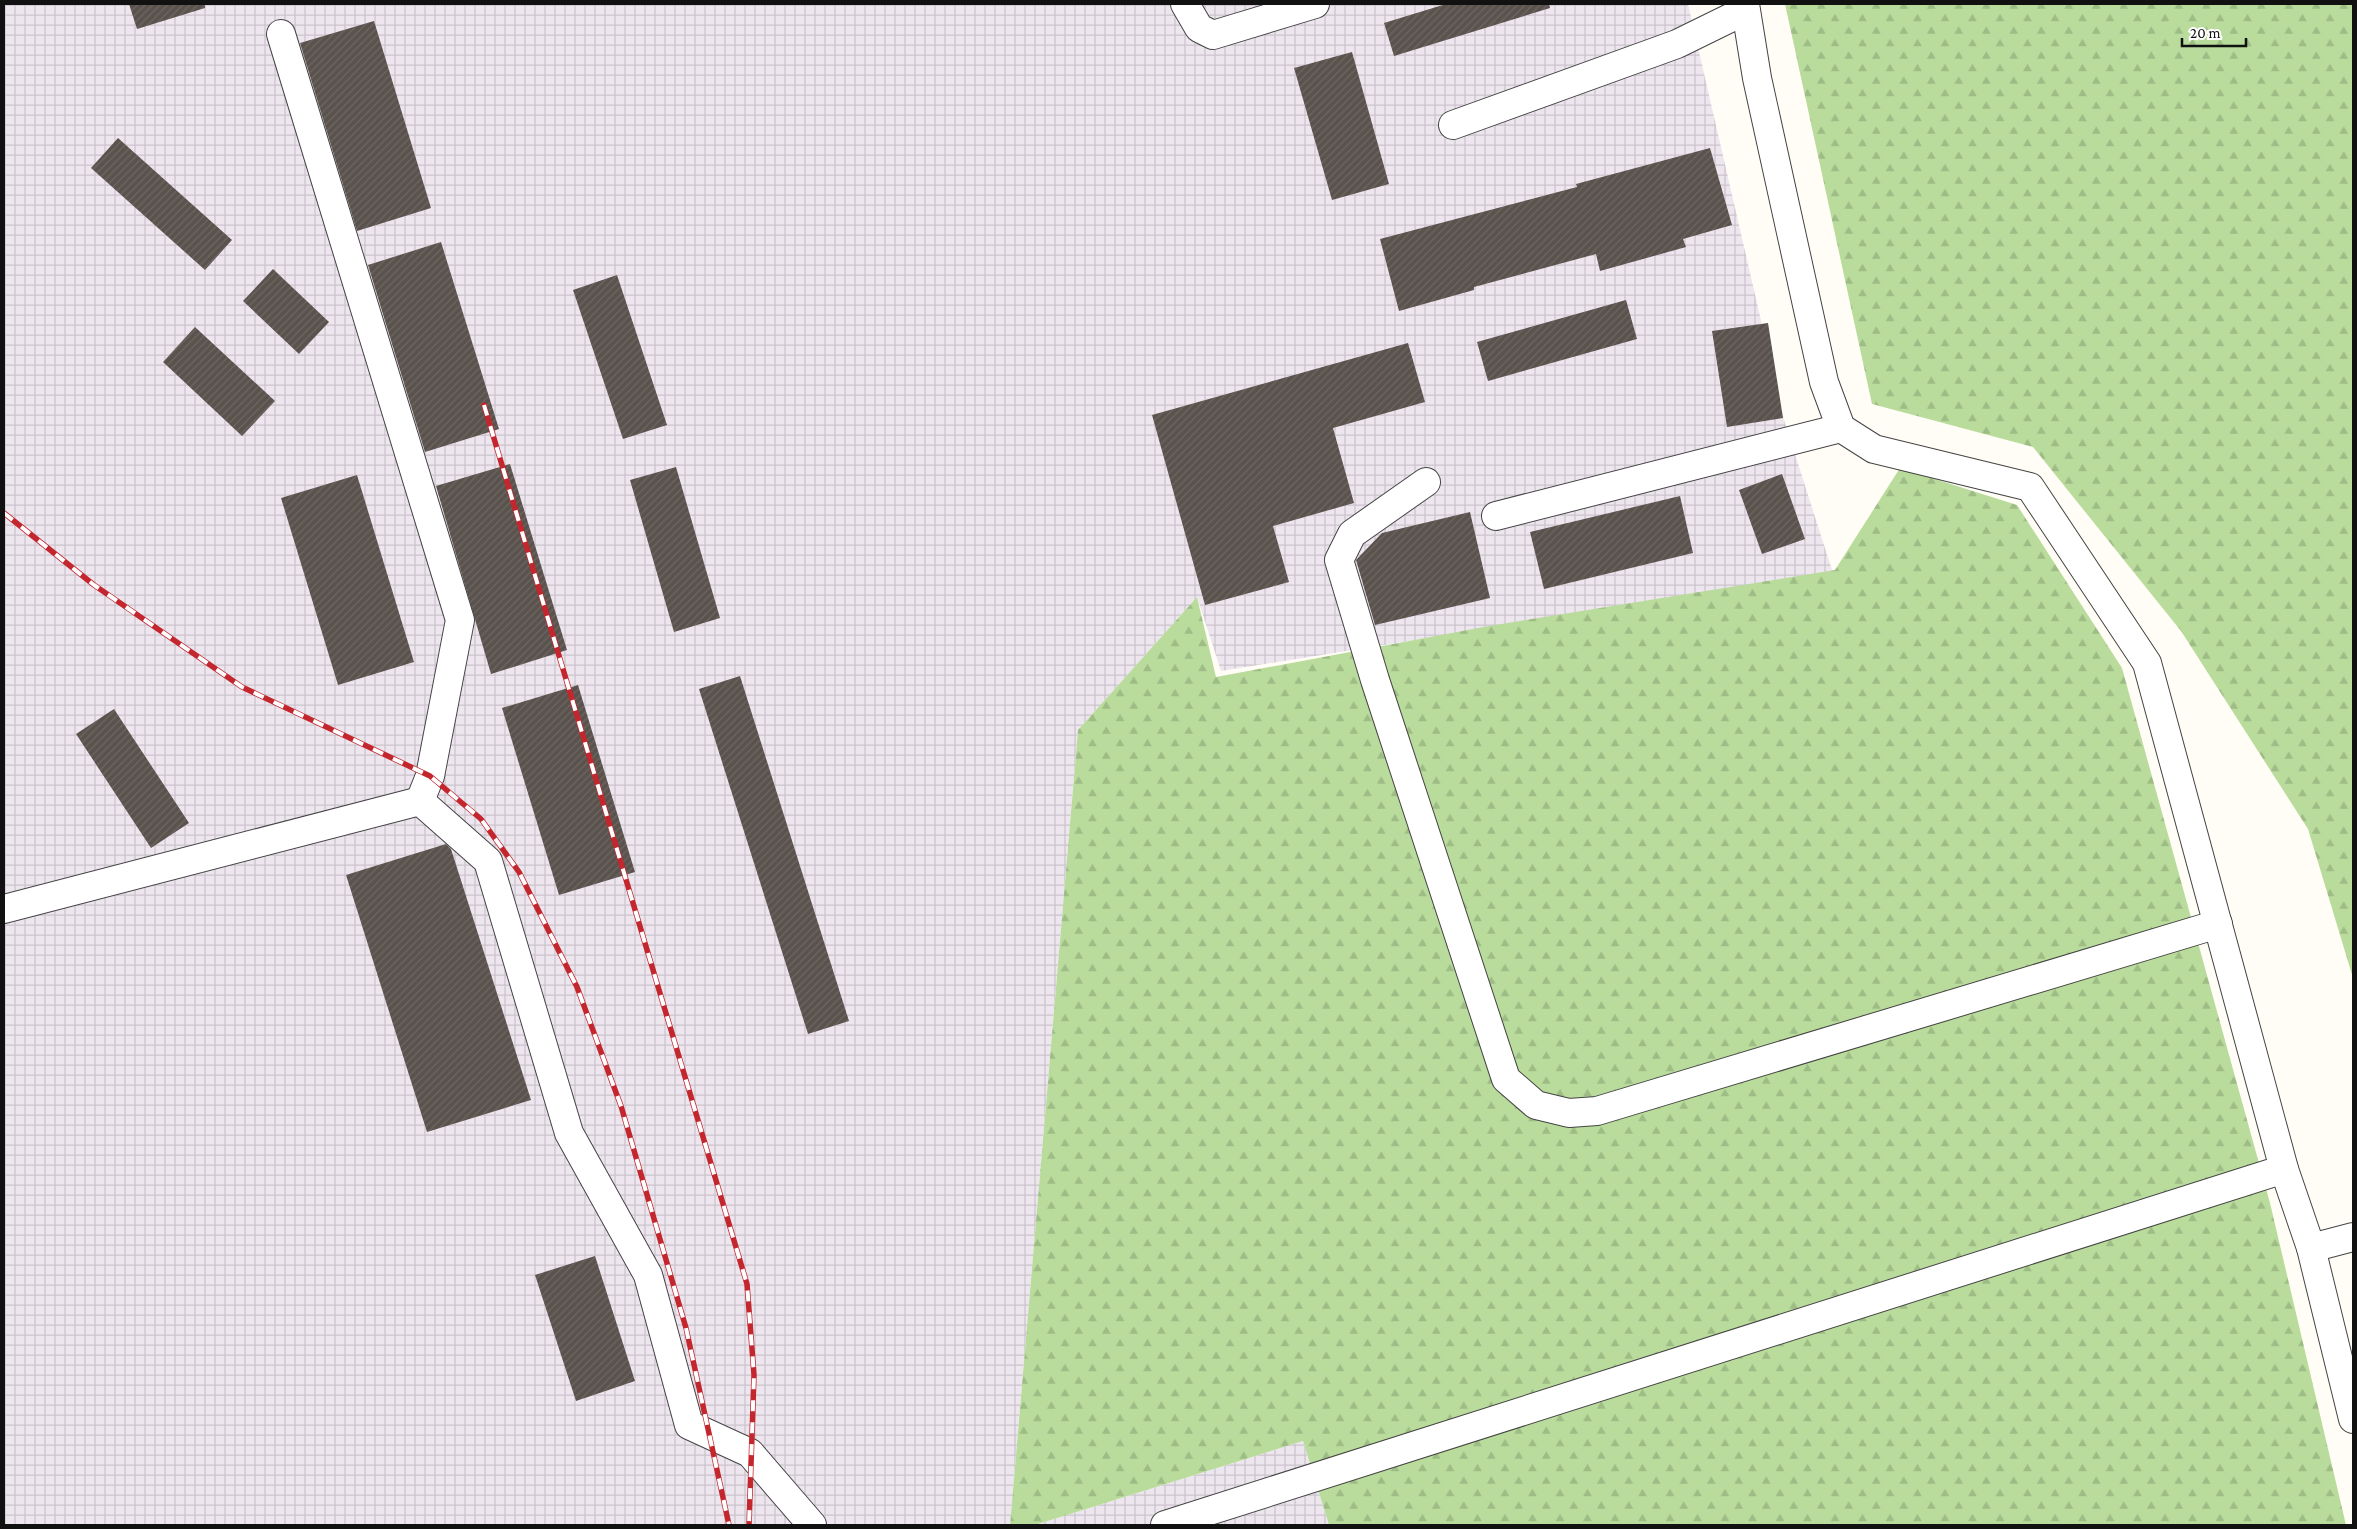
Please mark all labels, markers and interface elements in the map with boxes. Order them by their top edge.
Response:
scale bar [2182,15,2246,47]
text: 20 m [2190,25,2221,41]

